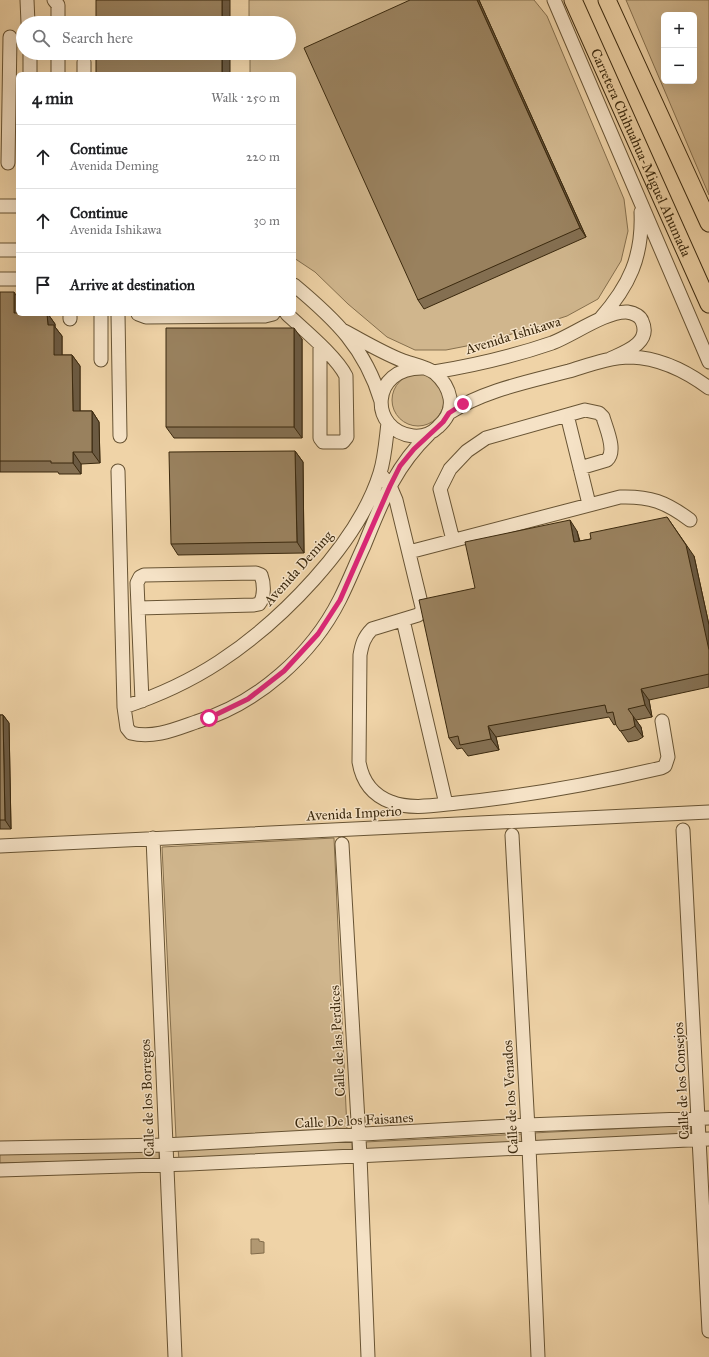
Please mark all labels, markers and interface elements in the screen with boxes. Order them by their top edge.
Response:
map controls [661,12,697,84]
button: + [661,12,697,48]
search box [16,16,296,60]
icon: search [30,27,52,49]
text: Search here [62,29,133,47]
street label: Carretera Chihuahua-Miguel Ahumada [587,46,695,259]
button: − [661,48,697,84]
text: 4 min [32,88,73,109]
text: Walk · 250 m [211,90,280,106]
text: Continue [70,140,128,158]
icon: ahead [32,146,54,168]
text: 220 m [246,149,280,165]
text: Avenida Deming [70,158,158,174]
text: Continue [70,204,128,222]
icon: ahead [32,210,54,232]
text: 30 m [254,213,280,229]
text: Avenida Ishikawa [70,222,162,238]
icon: arrive [32,274,54,296]
text: Arrive at destination [70,276,195,294]
street label: Avenida Ishikawa [463,313,563,358]
route end [454,395,472,413]
street label: Avenida Deming [260,527,337,610]
route start [200,709,218,727]
street label: Avenida Imperio [305,803,402,825]
street label: Calle de las Perdices [326,985,349,1097]
street label: Calle de los Consejos [670,1022,693,1140]
street label: Calle de los Borregos [137,1039,158,1157]
street label: Calle de los Venados [499,1040,522,1154]
street label: Calle De los Faisanes [294,1109,414,1132]

